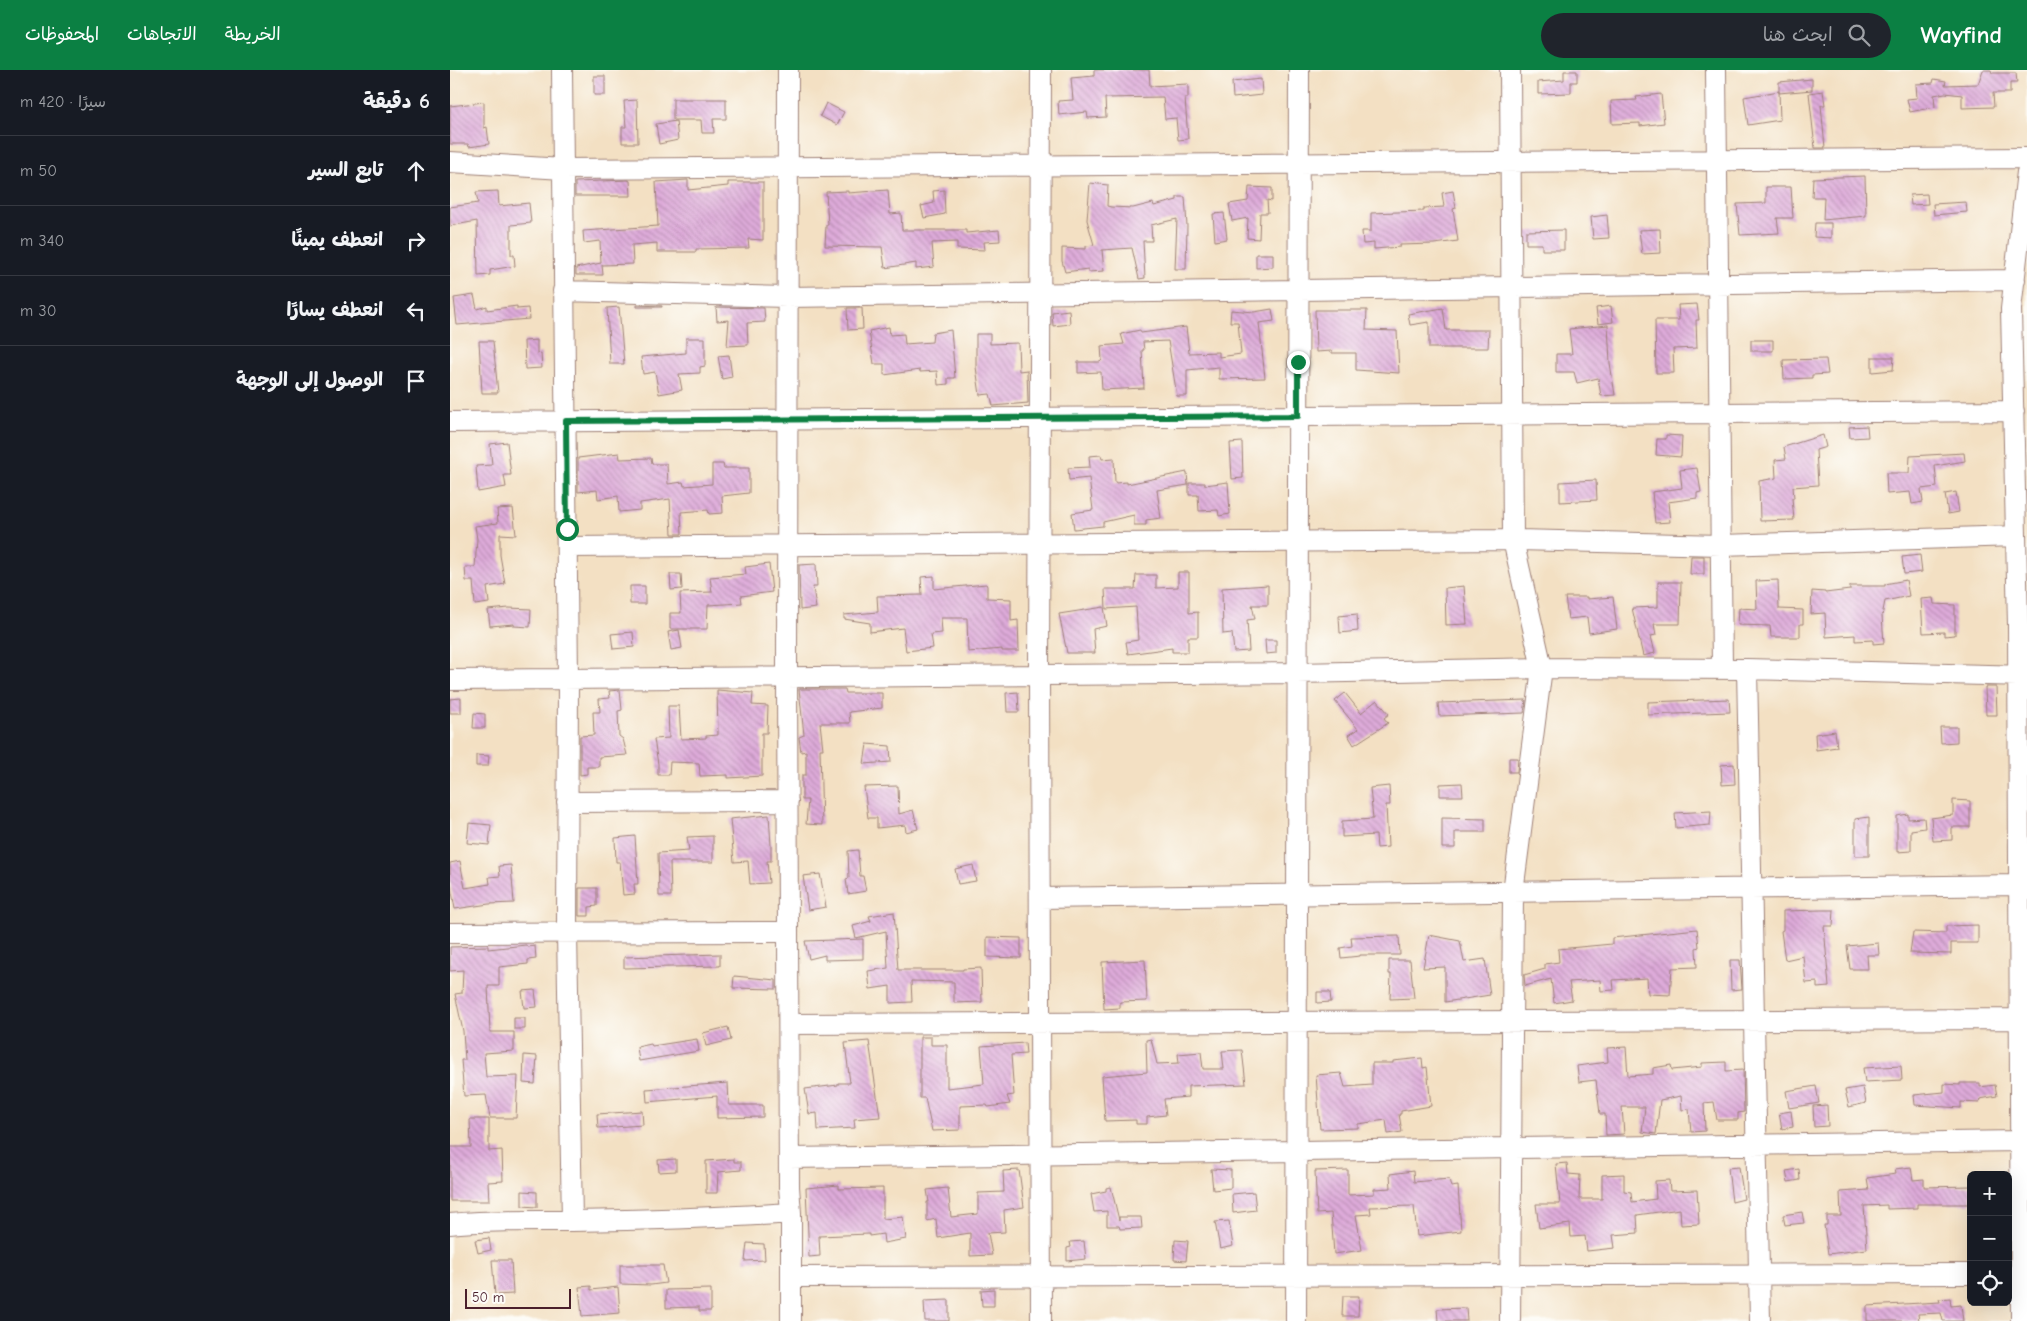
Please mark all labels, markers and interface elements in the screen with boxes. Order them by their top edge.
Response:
search box [1541,13,1891,58]
icon: search [1845,21,1873,49]
text: Wayfind [1921,21,2002,49]
text: المحفوظات [25,24,99,45]
text: الاتجاهات [127,24,197,45]
text: الخريطة [225,24,281,45]
text: ابحث هنا [1763,24,1833,46]
text: 6 دقيقة [363,89,430,113]
text: سيرًا · 420 m [20,93,106,111]
icon: ahead [402,157,430,185]
text: تابع السير [309,159,383,181]
text: 50 m [20,162,57,180]
icon: right [402,227,430,255]
text: انعطف يمينًا [291,229,383,251]
text: 340 m [20,232,64,250]
icon: left [402,297,430,325]
text: انعطف يسارًا [286,299,383,321]
text: 30 m [20,302,56,320]
route end [1287,351,1310,374]
icon: arrive [402,367,430,395]
text: الوصول إلى الوجهة [236,369,383,391]
route start [556,518,579,541]
map controls [1967,1171,2012,1306]
button: + [1967,1171,2012,1216]
button: − [1967,1216,2012,1261]
button: locate [1967,1261,2012,1306]
scale bar [465,1286,571,1309]
text: 50 m [472,1289,504,1306]

